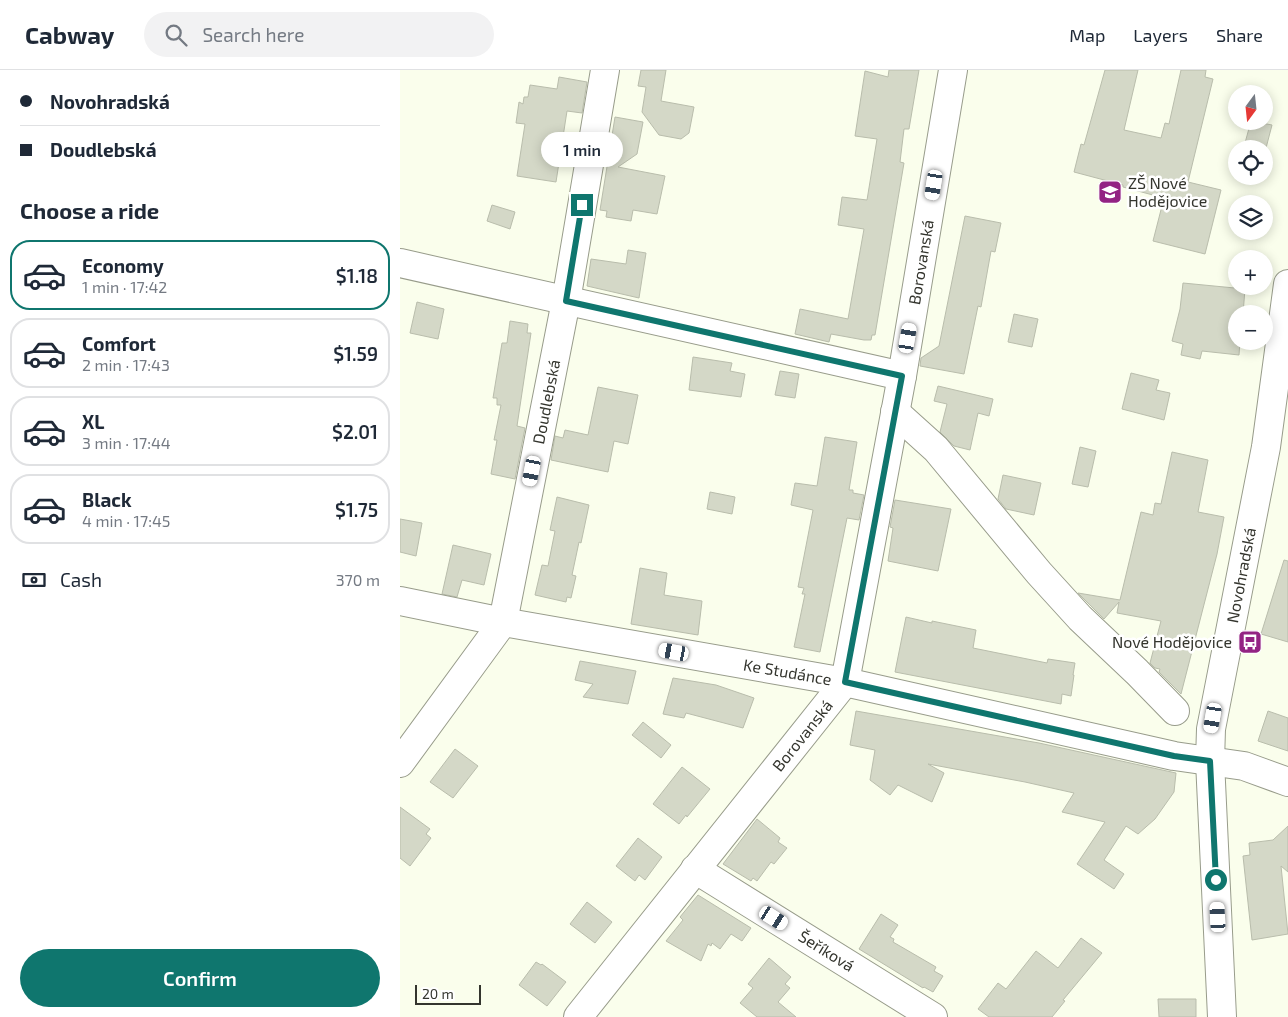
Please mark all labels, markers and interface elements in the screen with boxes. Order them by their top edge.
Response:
search box [144,12,494,57]
text: Cabway [25,20,114,49]
icon: search [162,21,190,49]
text: Search here [202,23,304,46]
text: Map [1069,24,1105,46]
text: Layers [1133,24,1188,46]
text: Share [1216,24,1263,46]
north arrow [1228,85,1272,130]
map controls [1228,85,1273,350]
text: Novohradská [50,90,170,113]
callout: 1 min [541,132,623,168]
text: Doudlebská [50,138,157,161]
text: 1 min [563,140,601,159]
button: locate [1228,140,1273,185]
car [924,169,943,201]
place label: ZŠ Nové Hodějovice [1128,173,1207,211]
school or university icon: ZŠ Nové Hodějovice [1097,179,1123,205]
route end [571,194,593,216]
button: layers [1228,195,1273,240]
text: Choose a ride [20,197,159,223]
street label: Borovanská [904,218,937,306]
button: + [1228,250,1273,295]
icon: car [22,253,67,298]
text: Economy [82,254,164,277]
text: $1.18 [336,264,378,287]
text: 1 min · 17:42 [82,277,167,296]
button: − [1228,305,1273,350]
car [898,322,917,354]
icon: car [22,331,67,376]
text: Comfort [82,332,156,355]
text: $1.59 [333,342,378,365]
text: 2 min · 17:43 [82,355,170,374]
street label: Doudlebská [528,358,563,446]
icon: car [22,409,67,454]
text: XL [82,410,104,433]
text: $2.01 [332,420,378,443]
text: 3 min · 17:44 [82,433,171,452]
car [521,455,542,487]
icon: car [22,487,67,532]
text: Black [82,488,132,511]
text: $1.75 [335,498,378,521]
text: 4 min · 17:45 [82,511,170,530]
street label: Novohradská [1222,526,1259,624]
icon: cash [20,566,48,594]
text: Cash [60,568,102,591]
text: 370 m [336,570,380,589]
bus stop icon: Nové Hodějovice [1237,629,1263,655]
place label: Nové Hodějovice [1112,632,1232,652]
car [657,642,690,662]
street label: Ke Studánce [742,654,833,688]
street label: Borovanská [768,696,836,775]
car [1203,702,1222,734]
route start [1205,869,1227,891]
car [1209,902,1226,932]
car [757,904,790,932]
street label: Šeříková [796,926,858,975]
button: Confirm [20,949,380,1007]
scale bar [415,982,481,1005]
text: 20 m [422,985,454,1002]

